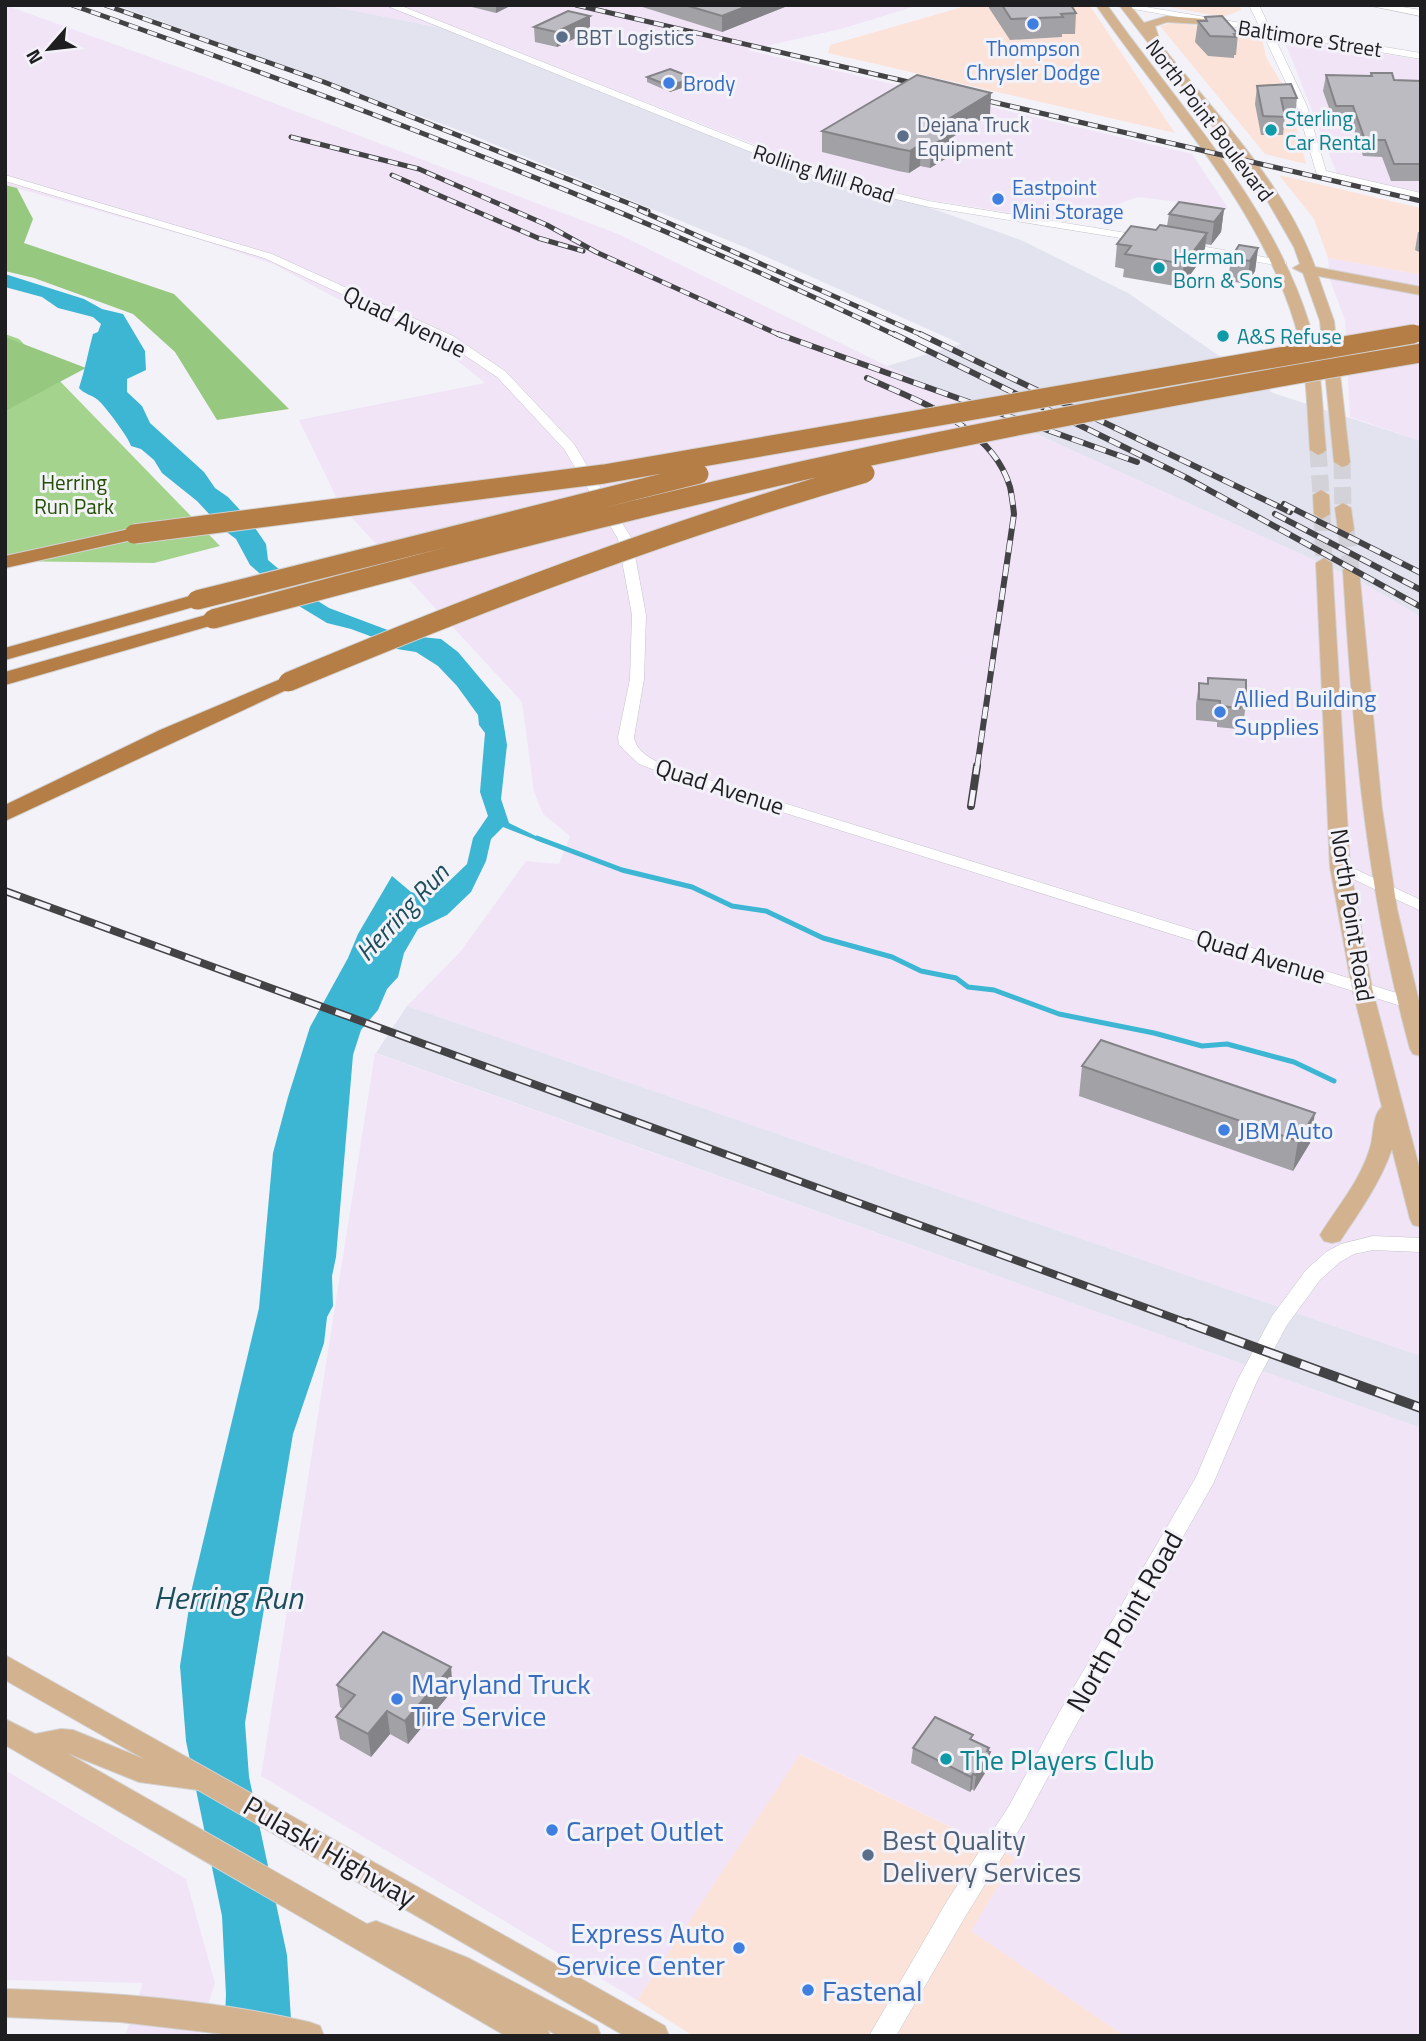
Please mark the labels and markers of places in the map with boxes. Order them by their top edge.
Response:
marker: Thompson Chrysler Dodge [1025,16,1041,32]
place label: BBT Logistics [576,21,694,53]
marker: BBT Logistics [554,29,570,45]
place label: Thompson Chrysler Dodge [966,32,1100,88]
place label: Brody [683,67,735,99]
marker: Brody [661,75,677,91]
place label: Sterling Car Rental [1285,102,1376,158]
place label: Dejana Truck Equipment [917,108,1030,164]
marker: Sterling Car Rental [1263,122,1279,138]
marker: Dejana Truck Equipment [895,128,911,144]
place label: Eastpoint Mini Storage [1012,171,1124,227]
marker: Eastpoint Mini Storage [990,191,1006,207]
place label: Herman Born & Sons [1173,240,1283,296]
marker: Herman Born & Sons [1151,260,1167,276]
place label: A&S Refuse [1237,320,1342,352]
marker: A&S Refuse [1215,328,1231,344]
place label: Allied Building Supplies [1234,680,1376,744]
marker: Allied Building Supplies [1212,704,1228,720]
place label: JBM Auto [1238,1112,1333,1148]
marker: JBM Auto [1216,1122,1232,1138]
place label: Maryland Truck Tire Service [411,1662,591,1737]
marker: Maryland Truck Tire Service [389,1691,405,1707]
place label: The Players Club [960,1738,1155,1781]
marker: The Players Club [938,1751,954,1767]
place label: Carpet Outlet [566,1809,723,1852]
place label: Best Quality Delivery Services [882,1818,1081,1893]
marker: Carpet Outlet [544,1822,560,1838]
marker: Best Quality Delivery Services [860,1847,876,1863]
place label: Express Auto Service Center [556,1911,725,1986]
marker: Express Auto Service Center [731,1940,747,1956]
place label: Fastenal [822,1969,922,2012]
marker: Fastenal [800,1982,816,1998]

